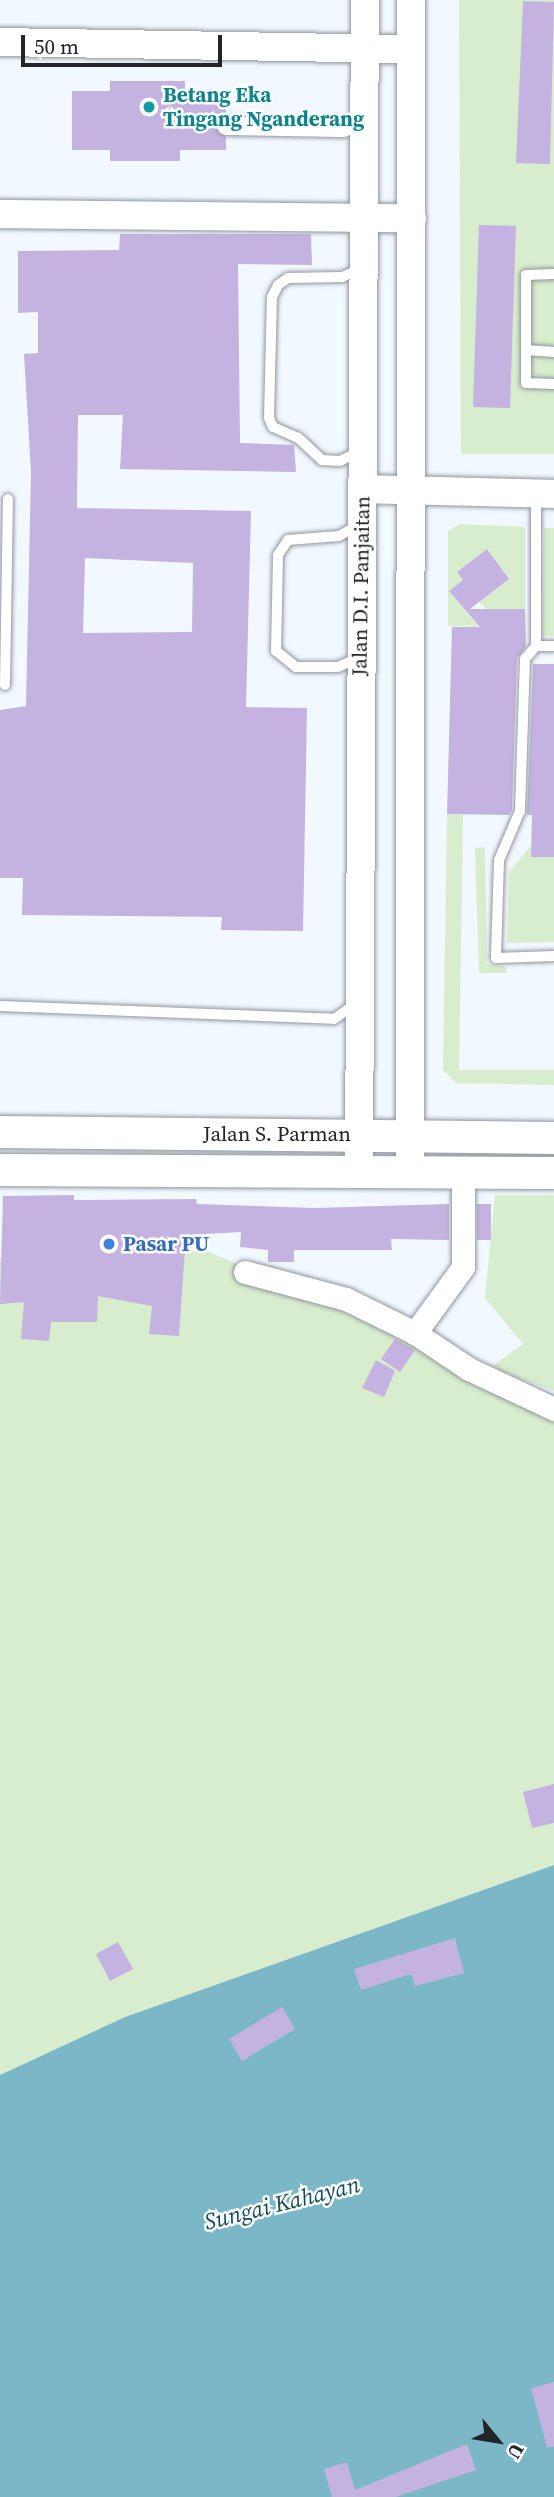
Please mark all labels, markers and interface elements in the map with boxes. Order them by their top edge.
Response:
scale bar [24,21,226,65]
text: 50 m [34,32,79,61]
place label: Betang Eka Tingang Nganderang [163,82,364,132]
marker: Betang Eka Tingang Nganderang [141,99,157,115]
street label: Jalan D.I. Panjaitan [347,496,375,676]
street label: Jalan S. Parman [203,1121,351,1147]
place label: Pasar PU [123,1231,209,1257]
marker: Pasar PU [101,1236,117,1252]
water label: Sungai Kahayan [202,2170,362,2236]
north arrow [463,2406,533,2476]
text: U [501,2439,531,2464]

